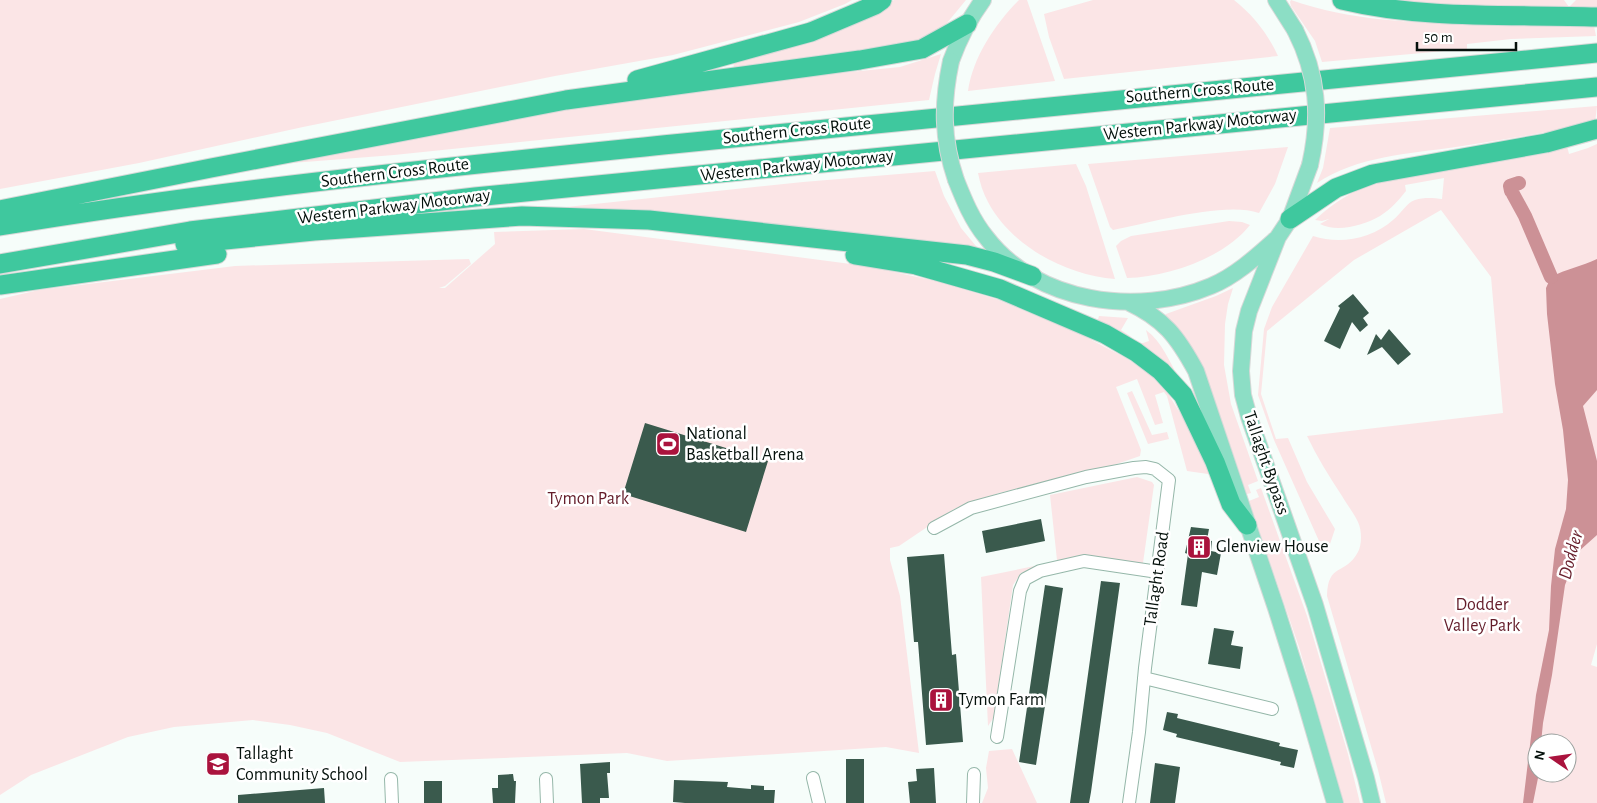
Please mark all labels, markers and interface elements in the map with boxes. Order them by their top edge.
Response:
scale bar [1417,20,1516,52]
text: 50 m [1424,30,1453,45]
street label: Southern Cross Route [1125,76,1275,106]
street label: Western Parkway Motorway [1102,106,1298,144]
street label: Southern Cross Route [722,114,872,148]
street label: Western Parkway Motorway [699,147,895,185]
street label: Southern Cross Route [320,155,470,191]
street label: Western Parkway Motorway [297,186,492,228]
street label: Tallaght Bypass [1240,409,1292,517]
place label: National Basketball Arena [686,425,804,464]
sports icon: National Basketball Arena [655,431,681,457]
park label: Tymon Park [547,490,630,508]
water label: Dodder [1555,528,1587,581]
street label: Tallaght Road [1141,530,1173,628]
building icon: Glenview House [1186,534,1212,560]
place label: Glenview House [1216,538,1329,556]
park label: Dodder Valley Park [1444,596,1521,635]
building icon: Tymon Farm [928,687,954,713]
place label: Tymon Farm [958,691,1044,709]
north arrow [1527,733,1577,783]
place label: Tallaght Community School [236,745,368,784]
text: N [1532,749,1548,762]
school or university icon: Tallaght Community School [205,751,231,777]

